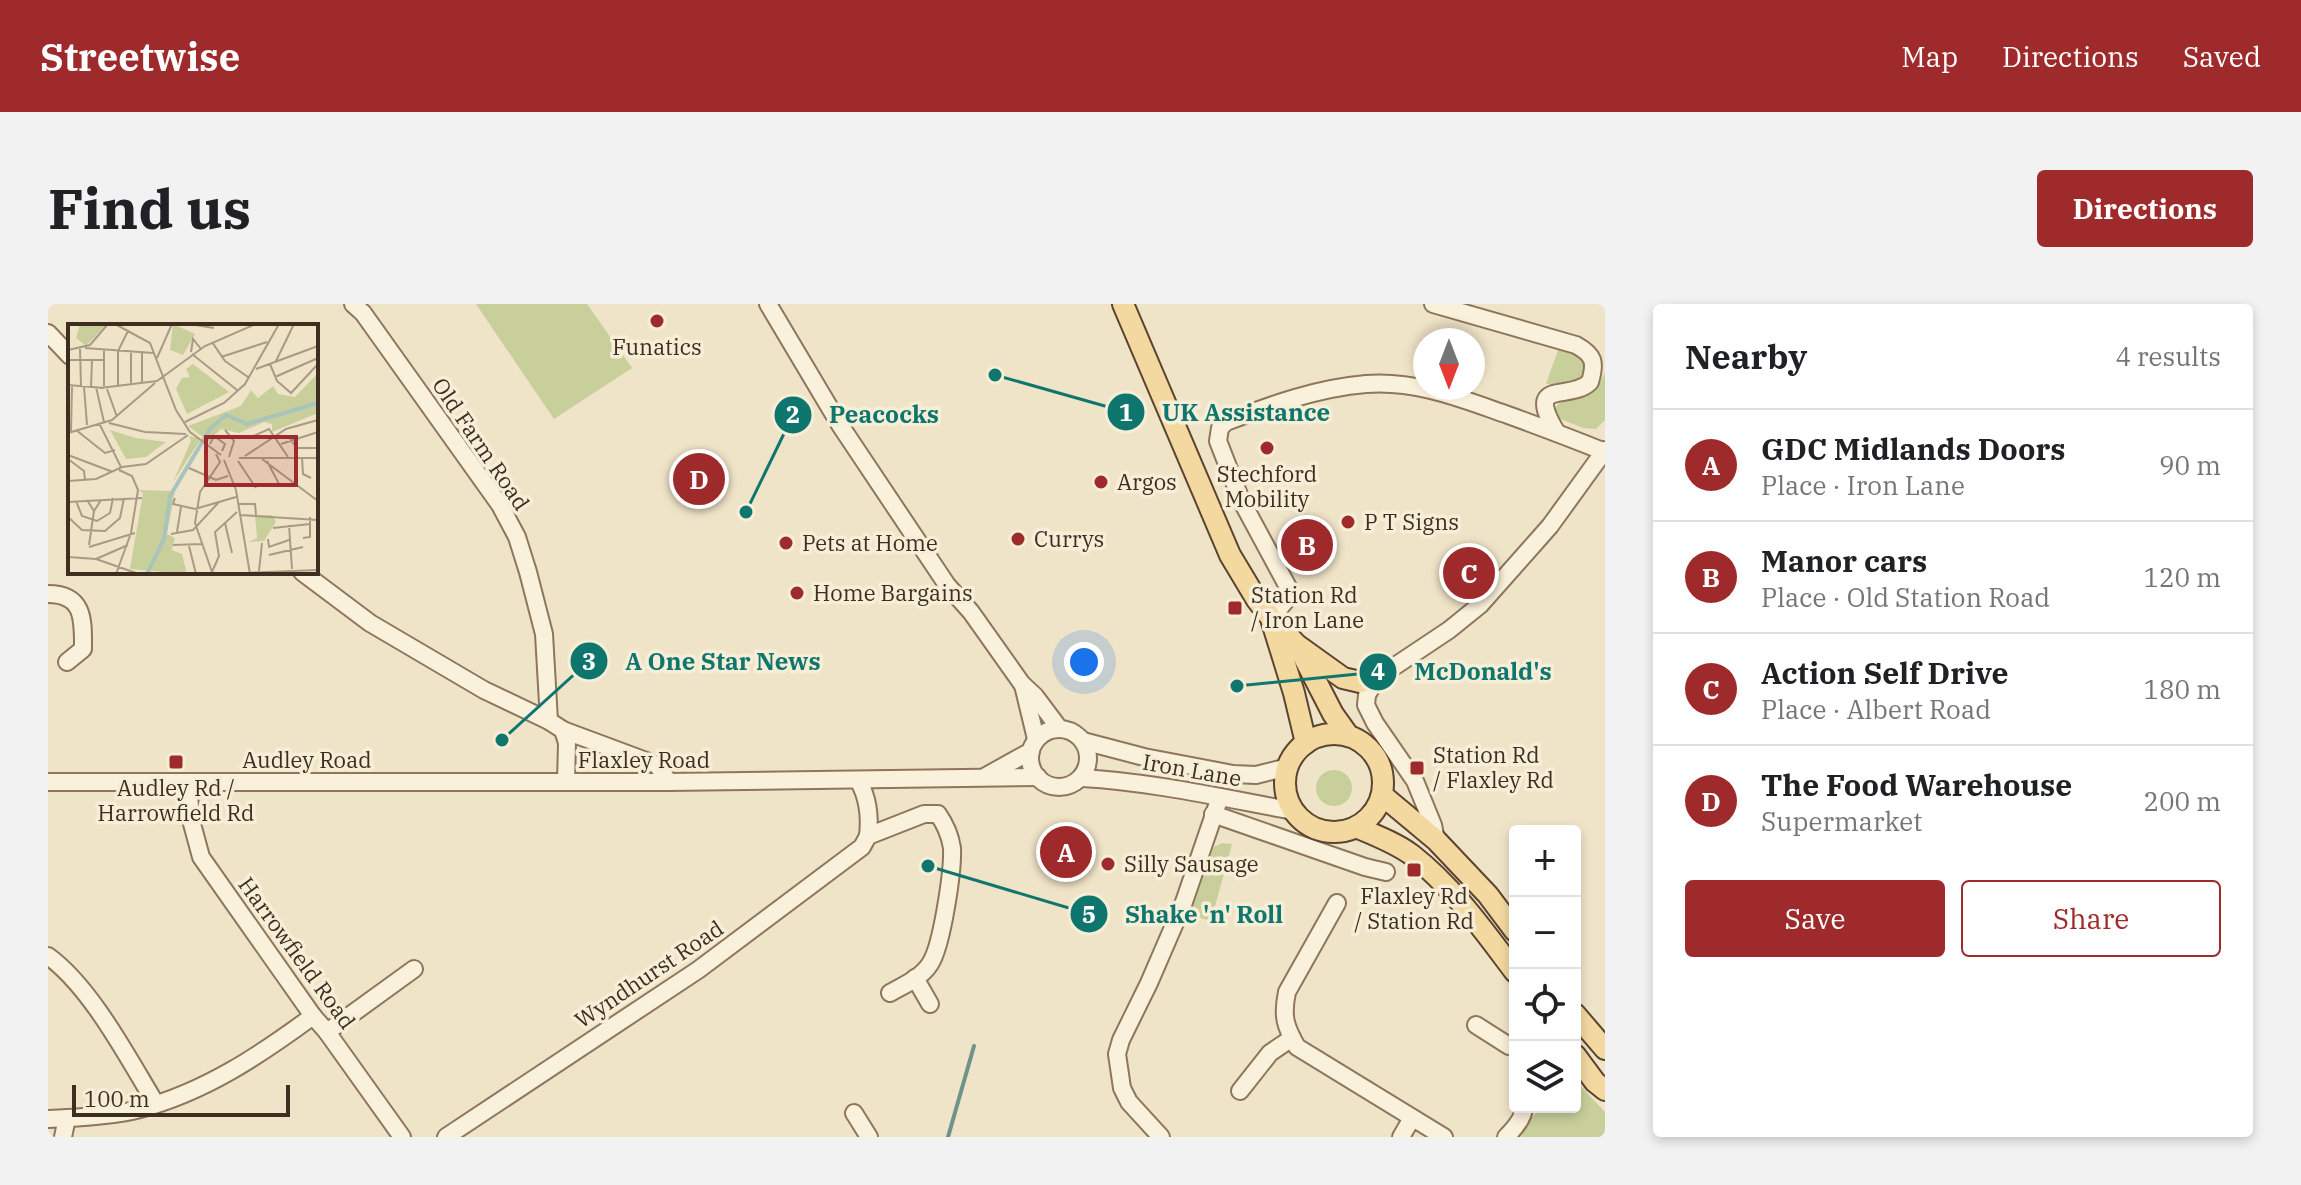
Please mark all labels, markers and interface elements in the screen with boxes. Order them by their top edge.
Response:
text: Streetwise [40,32,240,81]
text: Map [1901,38,1958,75]
text: Directions [2002,38,2139,75]
text: Saved [2183,38,2261,75]
button: Directions [2037,170,2253,247]
text: Find us [48,172,251,244]
marker: Funatics [648,312,666,330]
inset map [68,324,318,574]
north arrow [1413,328,1485,400]
place label: Funatics [612,332,702,361]
text: Nearby [1685,334,1807,378]
text: 4 results [2115,339,2221,373]
street label: Old Farm Road [426,372,537,516]
callout: UK Assistance [1106,388,1347,436]
callout: Peacocks [773,391,955,439]
text: 1 [1119,396,1133,428]
text: UK Assistance [1162,396,1330,428]
text: 2 [786,398,800,430]
text: Peacocks [829,398,939,430]
text: GDC Midlands Doors [1761,429,2066,468]
marker: Stechford Mobility [1258,439,1276,457]
text: A [1702,448,1720,482]
text: 90 m [2159,448,2221,482]
pin: D [673,449,725,509]
place label: Stechford Mobility [1217,459,1317,513]
place label: Argos [1117,467,1177,496]
text: Place · Iron Lane [1761,468,1965,502]
marker: Argos [1092,473,1110,491]
place label: P T Signs [1364,507,1459,536]
marker: P T Signs [1339,513,1357,531]
pin: B [1281,515,1333,575]
place label: Currys [1034,524,1104,553]
place label: Pets at Home [802,528,938,557]
marker: Currys [1009,530,1027,548]
marker: Pets at Home [777,534,795,552]
text: Manor cars [1761,541,1927,580]
pin: C [1443,543,1495,603]
text: B [1702,560,1720,594]
text: 120 m [2143,560,2221,594]
place label: Home Bargains [813,578,973,607]
place label: Station Rd / Iron Lane [1251,580,1364,634]
text: Place · Old Station Road [1761,580,2050,614]
marker: Home Bargains [788,584,806,602]
marker: Station Rd / Iron Lane [1226,599,1244,617]
callout: A One Star News [569,637,836,685]
your location [1064,642,1104,682]
text: 3 [582,645,596,677]
text: A One Star News [625,645,821,677]
callout: McDonald's [1358,648,1568,696]
text: Action Self Drive [1761,653,2008,692]
text: 4 [1371,655,1385,687]
text: McDonald's [1414,655,1552,687]
text: C [1702,672,1720,706]
text: 180 m [2143,672,2221,706]
text: Place · Albert Road [1761,692,1991,726]
place label: Station Rd / Flaxley Rd [1433,740,1554,794]
street label: Audley Road [242,745,372,774]
street label: Flaxley Road [578,745,710,774]
street label: Iron Lane [1140,747,1244,792]
marker: Audley Rd / Harrowfield Rd [167,753,185,771]
marker: Station Rd / Flaxley Rd [1408,759,1426,777]
text: The Food Warehouse [1761,765,2072,804]
place label: Audley Rd / Harrowfield Rd [98,773,254,827]
text: D [1701,784,1721,818]
text: 200 m [2143,784,2221,818]
text: Supermarket [1761,804,1922,838]
pin: A [1040,822,1092,882]
map controls [1509,825,1581,1113]
button: + [1509,825,1581,897]
place label: Silly Sausage [1124,849,1259,878]
marker: Silly Sausage [1099,855,1117,873]
marker: Flaxley Rd / Station Rd [1405,861,1423,879]
street label: Harrowfield Road [232,871,362,1035]
button: Save [1685,880,1945,957]
button: Share [1961,880,2221,957]
place label: Flaxley Rd / Station Rd [1354,881,1474,935]
callout: Shake 'n' Roll [1069,890,1299,938]
button: − [1509,897,1581,969]
text: 5 [1082,898,1096,930]
text: Shake 'n' Roll [1125,898,1283,930]
street label: Wyndhurst Road [569,913,729,1034]
button: locate [1509,969,1581,1041]
button: layers [1509,1041,1581,1113]
scale bar [72,1081,290,1117]
text: 100 m [84,1084,150,1113]

